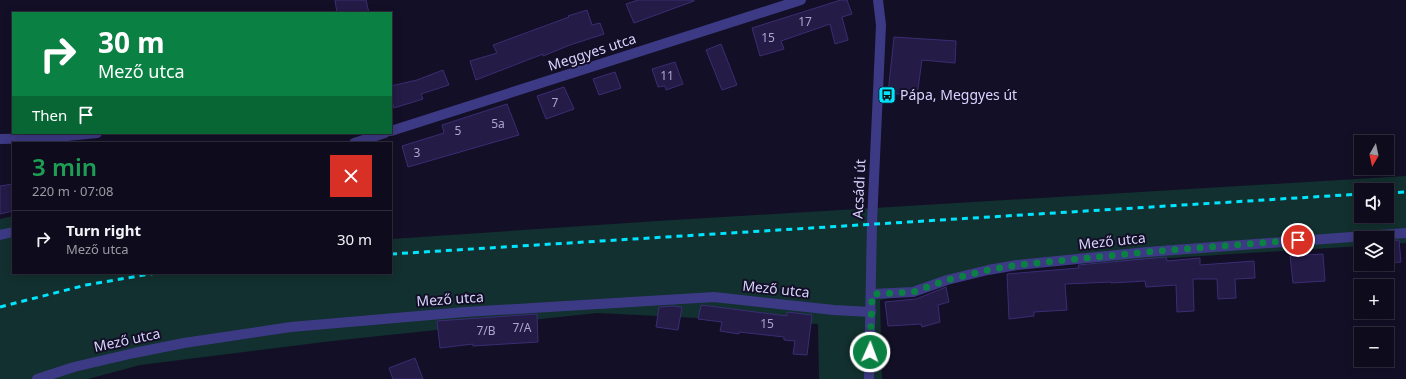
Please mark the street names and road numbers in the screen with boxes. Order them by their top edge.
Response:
street label: Meggyes utca [545,28,638,75]
street label: Acsádi út [847,159,870,219]
street label: Mező utca [1077,228,1146,253]
street label: Mező utca [742,276,811,301]
street label: Mező utca [416,287,484,310]
street label: Mező utca [92,323,162,356]

